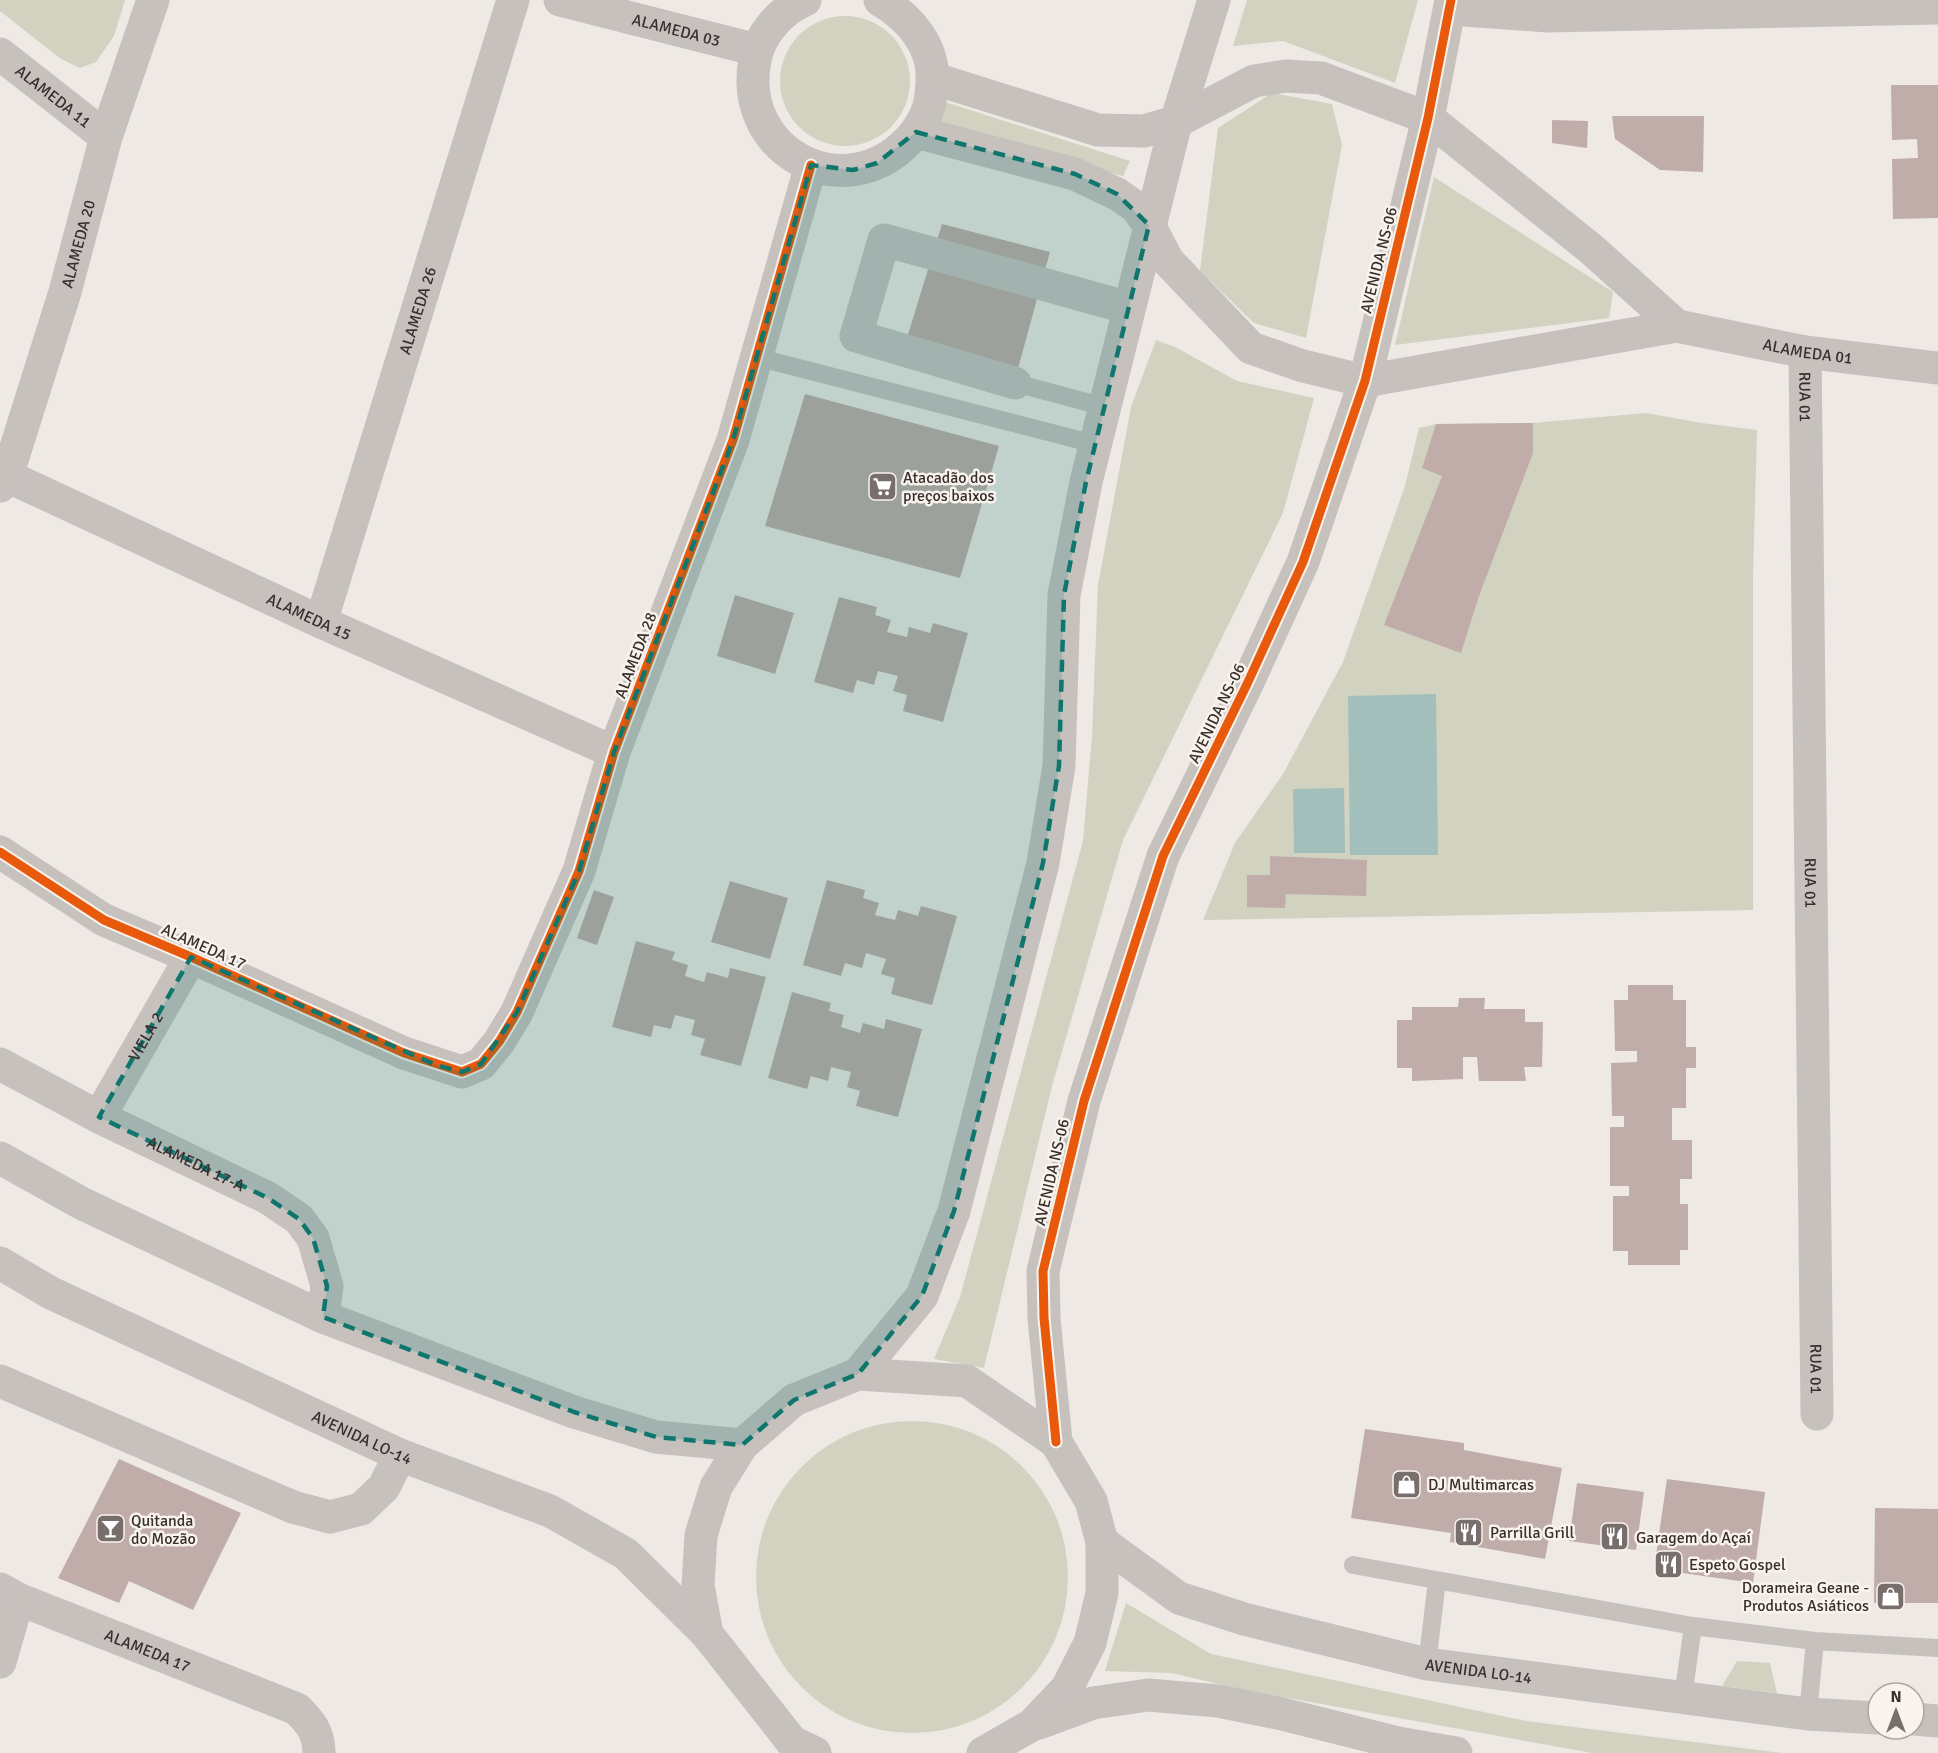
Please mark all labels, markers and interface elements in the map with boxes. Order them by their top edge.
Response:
street label: ALAMEDA 03 [630,10,722,51]
street label: ALAMEDA 11 [11,61,95,132]
street label: ALAMEDA 20 [57,198,100,290]
street label: AVENIDA NS-06 [1356,205,1402,315]
street label: ALAMEDA 26 [395,265,441,357]
street label: ALAMEDA 01 [1761,335,1854,369]
street label: RUA 01 [1794,372,1815,422]
place label: Atacadão dos preços baixos [903,468,995,506]
supermarket icon: Atacadão dos preços baixos [866,470,898,502]
street label: ALAMEDA 15 [263,589,354,645]
street label: ALAMEDA 28 [610,610,661,701]
street label: AVENIDA NS-06 [1184,660,1250,767]
street label: RUA 01 [1800,858,1820,908]
street label: ALAMEDA 17 [158,919,249,974]
street label: VIELA 2 [124,1009,168,1065]
street label: AVENIDA NS-06 [1030,1117,1074,1228]
street label: ALAMEDA 17-A [144,1133,248,1196]
street label: RUA 01 [1805,1344,1826,1394]
street label: AVENIDA LO-14 [309,1407,415,1470]
shop icon: DJ Multimarcas [1391,1468,1423,1500]
place label: DJ Multimarcas [1428,1475,1534,1495]
place label: Quitanda do Mozão [131,1511,196,1549]
bar icon: Quitanda do Mozão [94,1513,126,1545]
restaurant icon: Parrilla Grill [1453,1516,1485,1548]
restaurant icon: Garagem do Açaí [1599,1521,1631,1553]
place label: Parrilla Grill [1490,1523,1574,1543]
place label: Garagem do Açaí [1636,1528,1752,1548]
restaurant icon: Espeto Gospel [1652,1548,1684,1580]
place label: Espeto Gospel [1689,1555,1786,1575]
place label: Dorameira Geane - Produtos Asiáticos [1742,1578,1869,1616]
shop icon: Dorameira Geane - Produtos Asiáticos [1874,1580,1906,1612]
street label: ALAMEDA 17 [102,1625,193,1677]
street label: AVENIDA LO-14 [1424,1655,1533,1689]
north arrow [1866,1681,1926,1741]
text: N [1890,1687,1902,1707]

